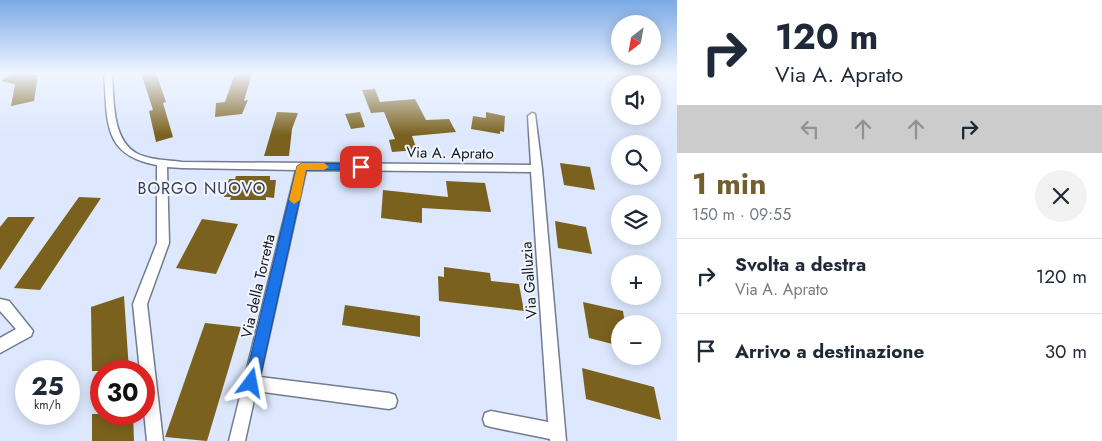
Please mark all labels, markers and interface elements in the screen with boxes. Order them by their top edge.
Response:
text: 120 m [775,12,878,62]
north arrow [611,15,661,65]
map controls [611,15,661,365]
icon: right [692,20,757,85]
text: Via A. Aprato [775,58,903,90]
button: sound [611,75,661,125]
icon: left [796,115,824,143]
icon: ahead [849,115,877,143]
icon: ahead [902,115,930,143]
icon: right [955,115,983,143]
button: search [611,135,661,185]
street label: Via A. Aprato [406,141,494,165]
pin [340,146,382,188]
icon: arrive [347,153,375,181]
text: 1 min [692,162,766,205]
button: close [1035,170,1087,222]
district label: BORGO NUOVO [138,177,266,200]
button: layers [611,195,661,245]
text: 150 m · 09:55 [692,203,791,226]
street label: Via della Torretta [235,232,281,340]
street label: Via Galluzia [515,241,543,319]
text: Svolta a destra [735,251,866,278]
button: + [611,255,661,305]
icon: right [692,262,720,290]
text: 120 m [1036,263,1087,290]
text: Via A. Aprato [735,278,828,301]
button: − [611,315,661,365]
icon: arrive [692,337,720,365]
text: Arrivo a destinazione [735,338,924,365]
text: 30 m [1045,338,1087,365]
position arrow [224,356,276,408]
speed limit sign: 30 [90,360,155,425]
text: 25 [31,368,64,404]
text: km/h [34,396,61,414]

